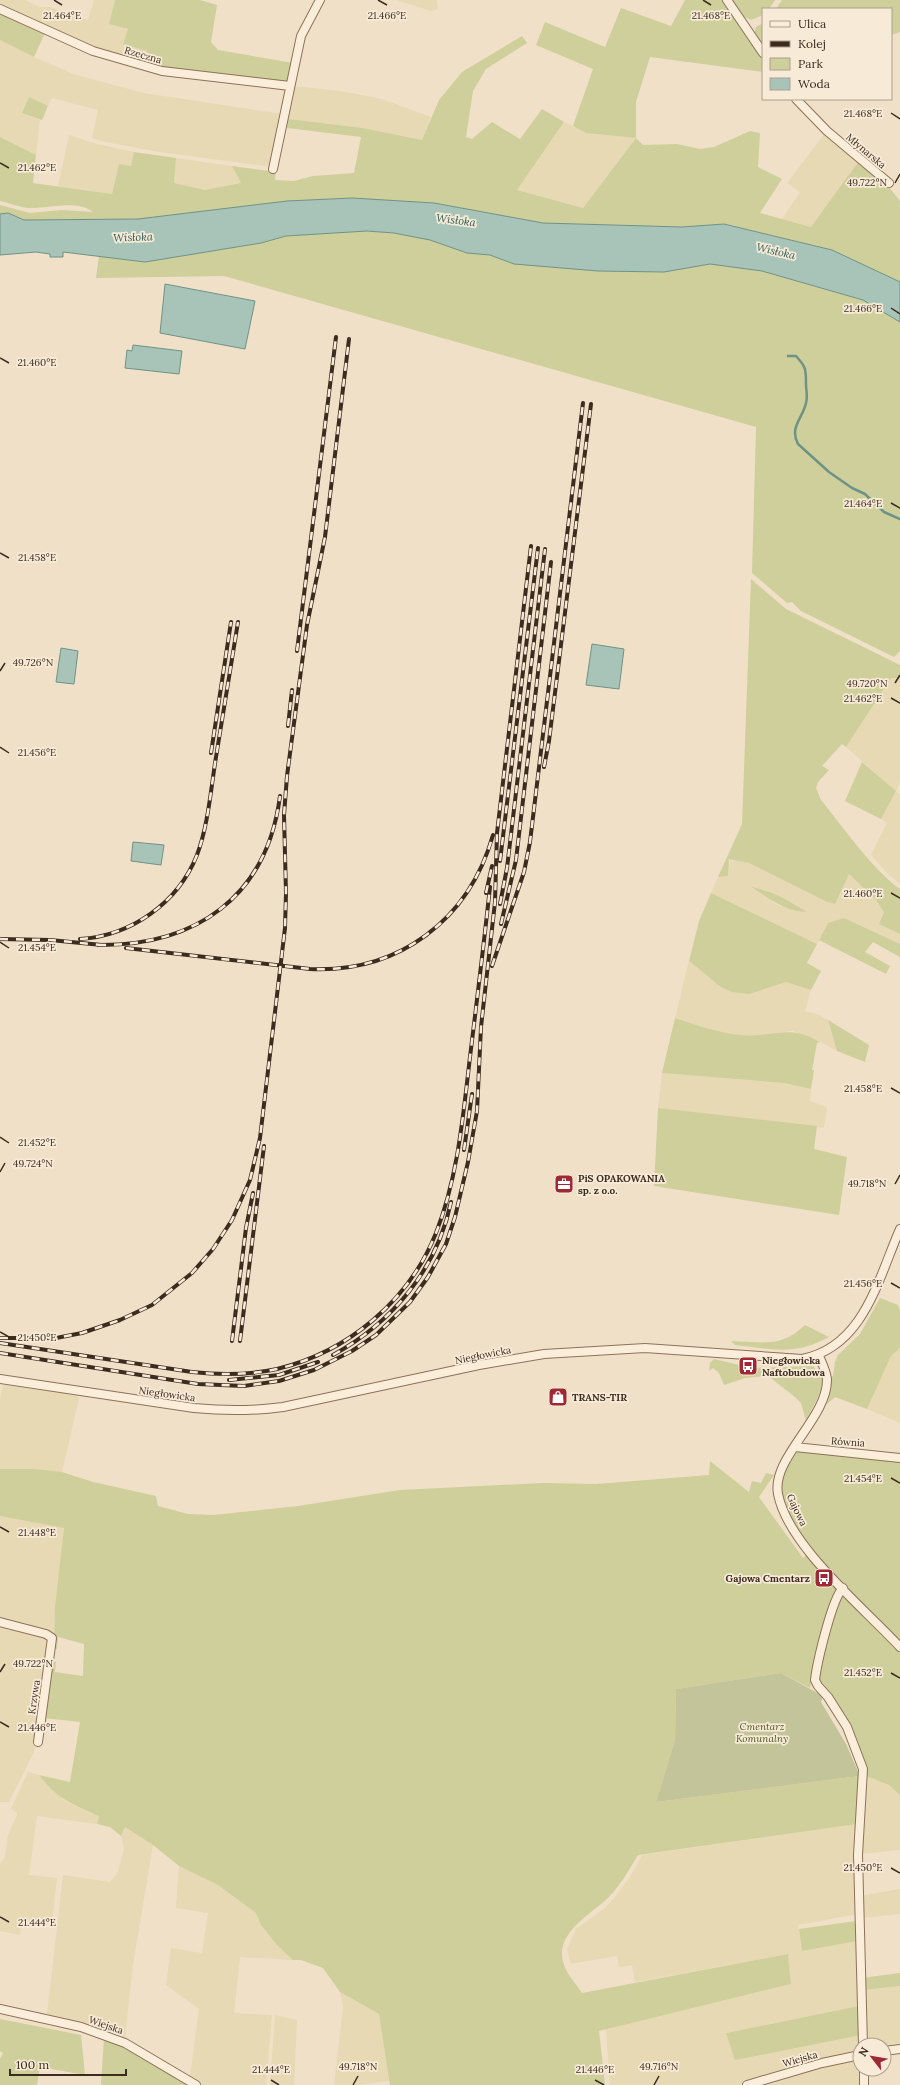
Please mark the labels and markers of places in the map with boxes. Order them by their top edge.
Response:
place label: PiS OPAKOWANIA sp. z o.o. [578,1172,665,1197]
office icon: PiS OPAKOWANIA sp. z o.o. [553,1173,575,1195]
place label: Niegłowicka Naftobudowa [762,1354,826,1379]
bus stop icon: Niegłowicka Naftobudowa [737,1355,759,1377]
shop icon: TRANS-TIR [547,1386,569,1408]
place label: TRANS-TIR [572,1391,627,1404]
bus stop icon: Gajowa Cmentarz [813,1567,835,1589]
place label: Gajowa Cmentarz [726,1572,810,1585]

